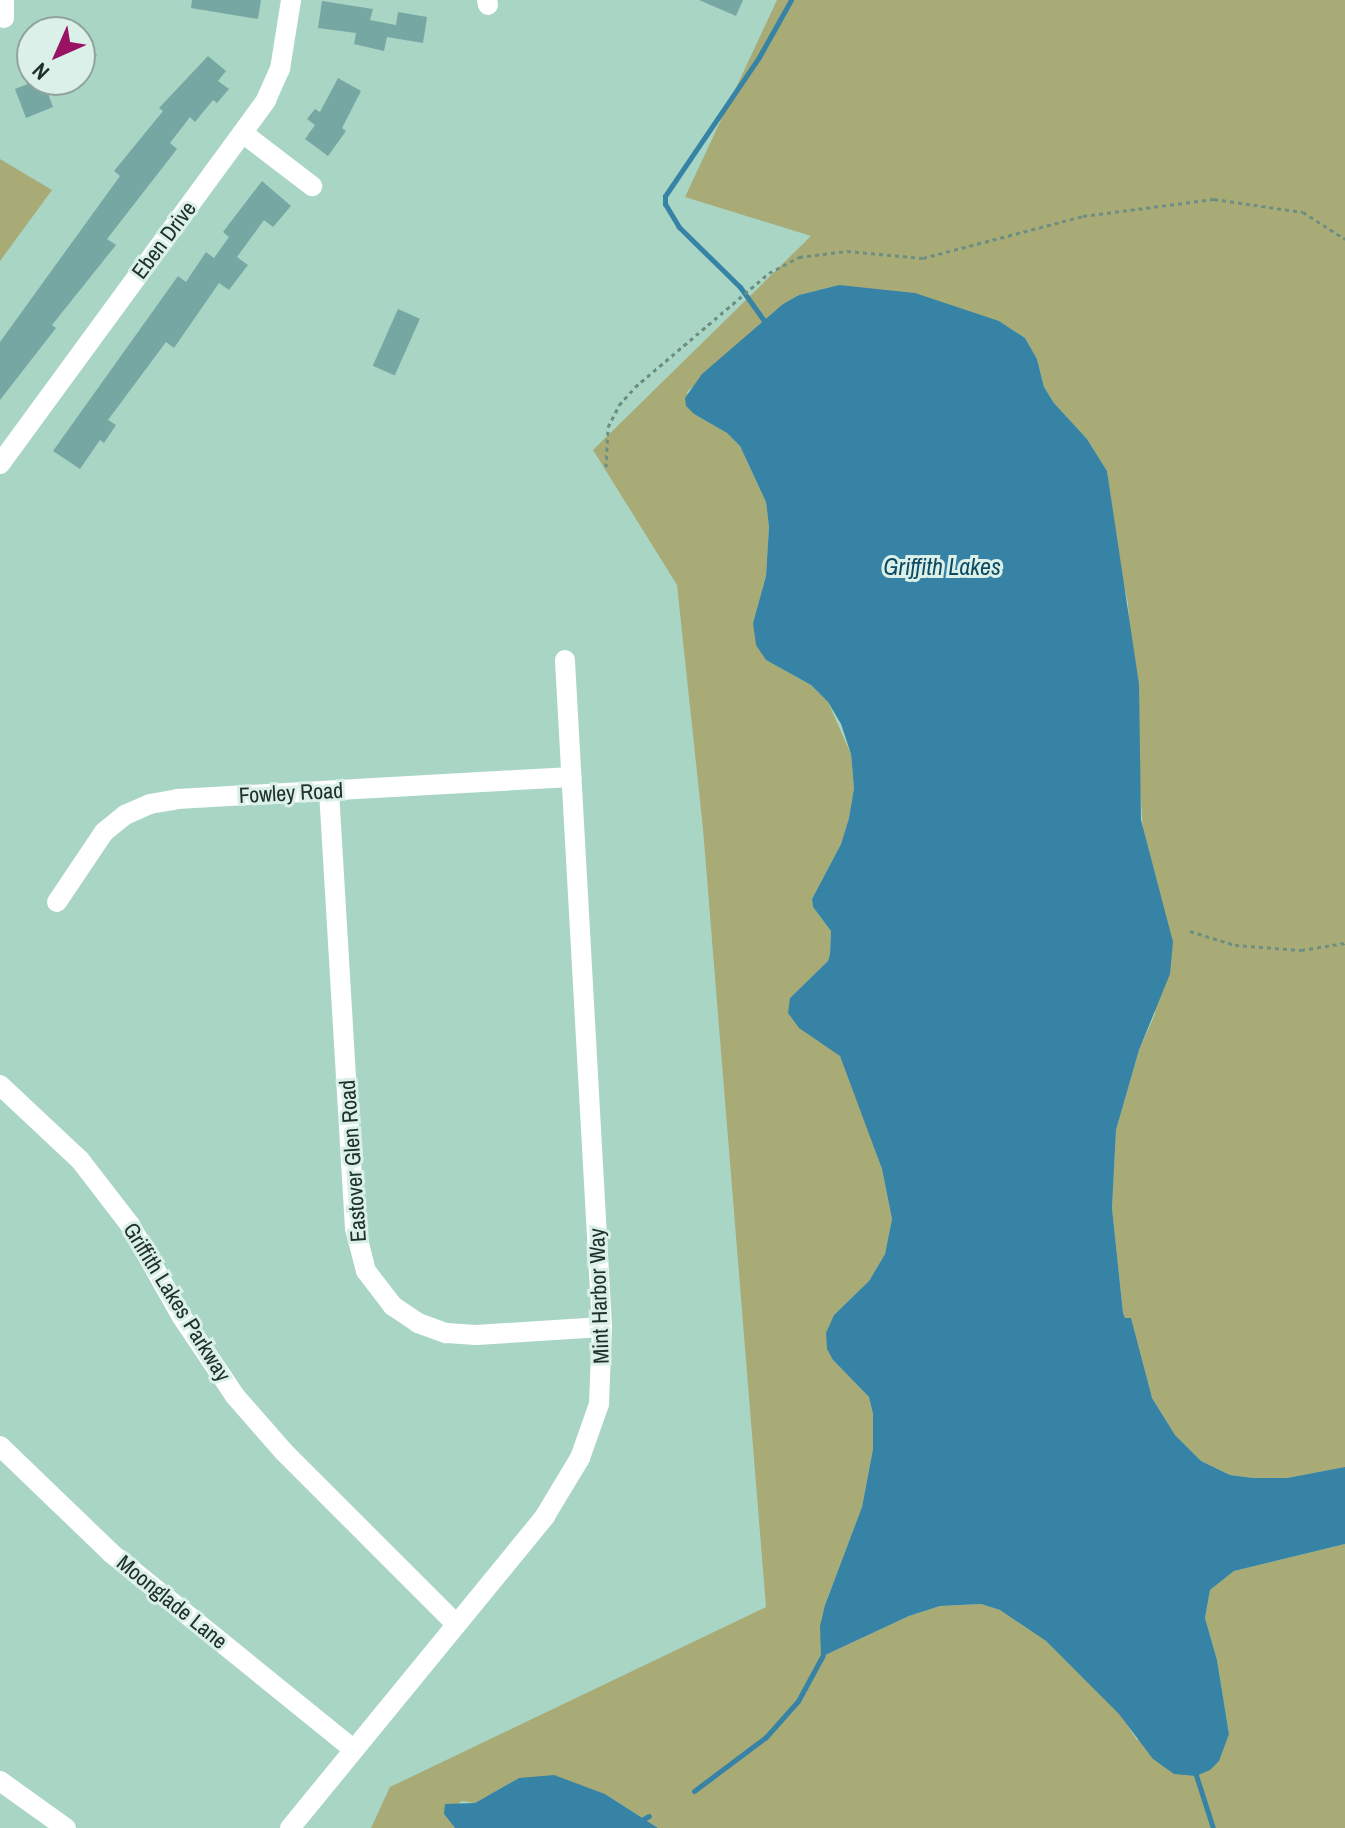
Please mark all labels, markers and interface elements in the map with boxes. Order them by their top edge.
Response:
north arrow [16,16,96,96]
text: N [25,56,56,87]
street label: Eben Drive [126,196,202,284]
water label: Griffith Lakes [883,553,1001,581]
street label: Fowley Road [238,777,344,809]
street label: Eastover Glen Road [334,1079,372,1243]
street label: Griffith Lakes Parkway [118,1218,236,1386]
street label: Mint Harbor Way [583,1228,615,1364]
street label: Moonglade Lane [111,1549,233,1655]

